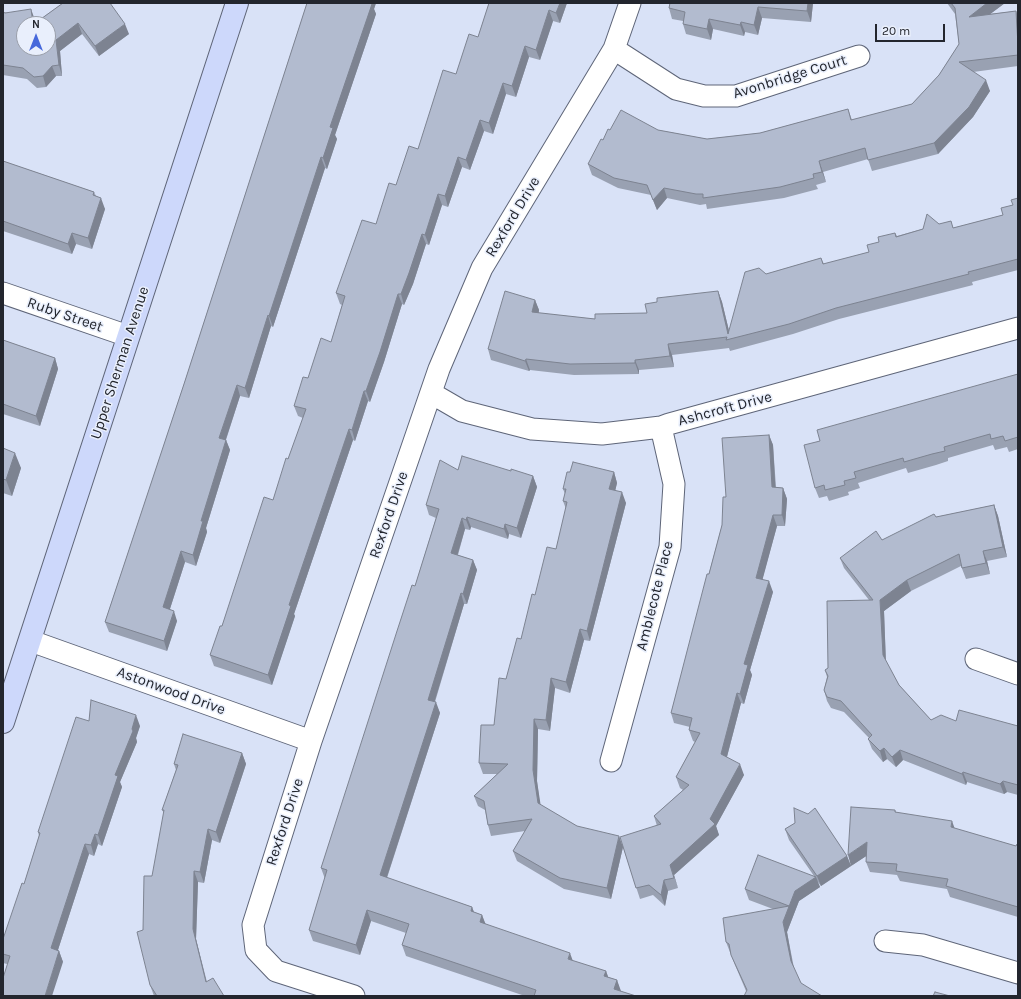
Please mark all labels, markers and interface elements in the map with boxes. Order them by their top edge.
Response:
north arrow [16,16,56,56]
scale bar [877,16,947,42]
text: N [32,18,40,31]
text: 20 m [882,24,910,38]
street label: Avonbridge Court [731,51,849,103]
street label: Rexford Drive [482,173,544,261]
street label: Upper Sherman Avenue [87,284,153,442]
street label: Ruby Street [25,294,105,336]
street label: Ashcroft Drive [676,388,774,430]
street label: Rexford Drive [366,469,412,561]
street label: Amblecote Place [633,539,677,653]
street label: Astonwood Drive [114,663,228,719]
street label: Rexford Drive [262,776,308,868]

